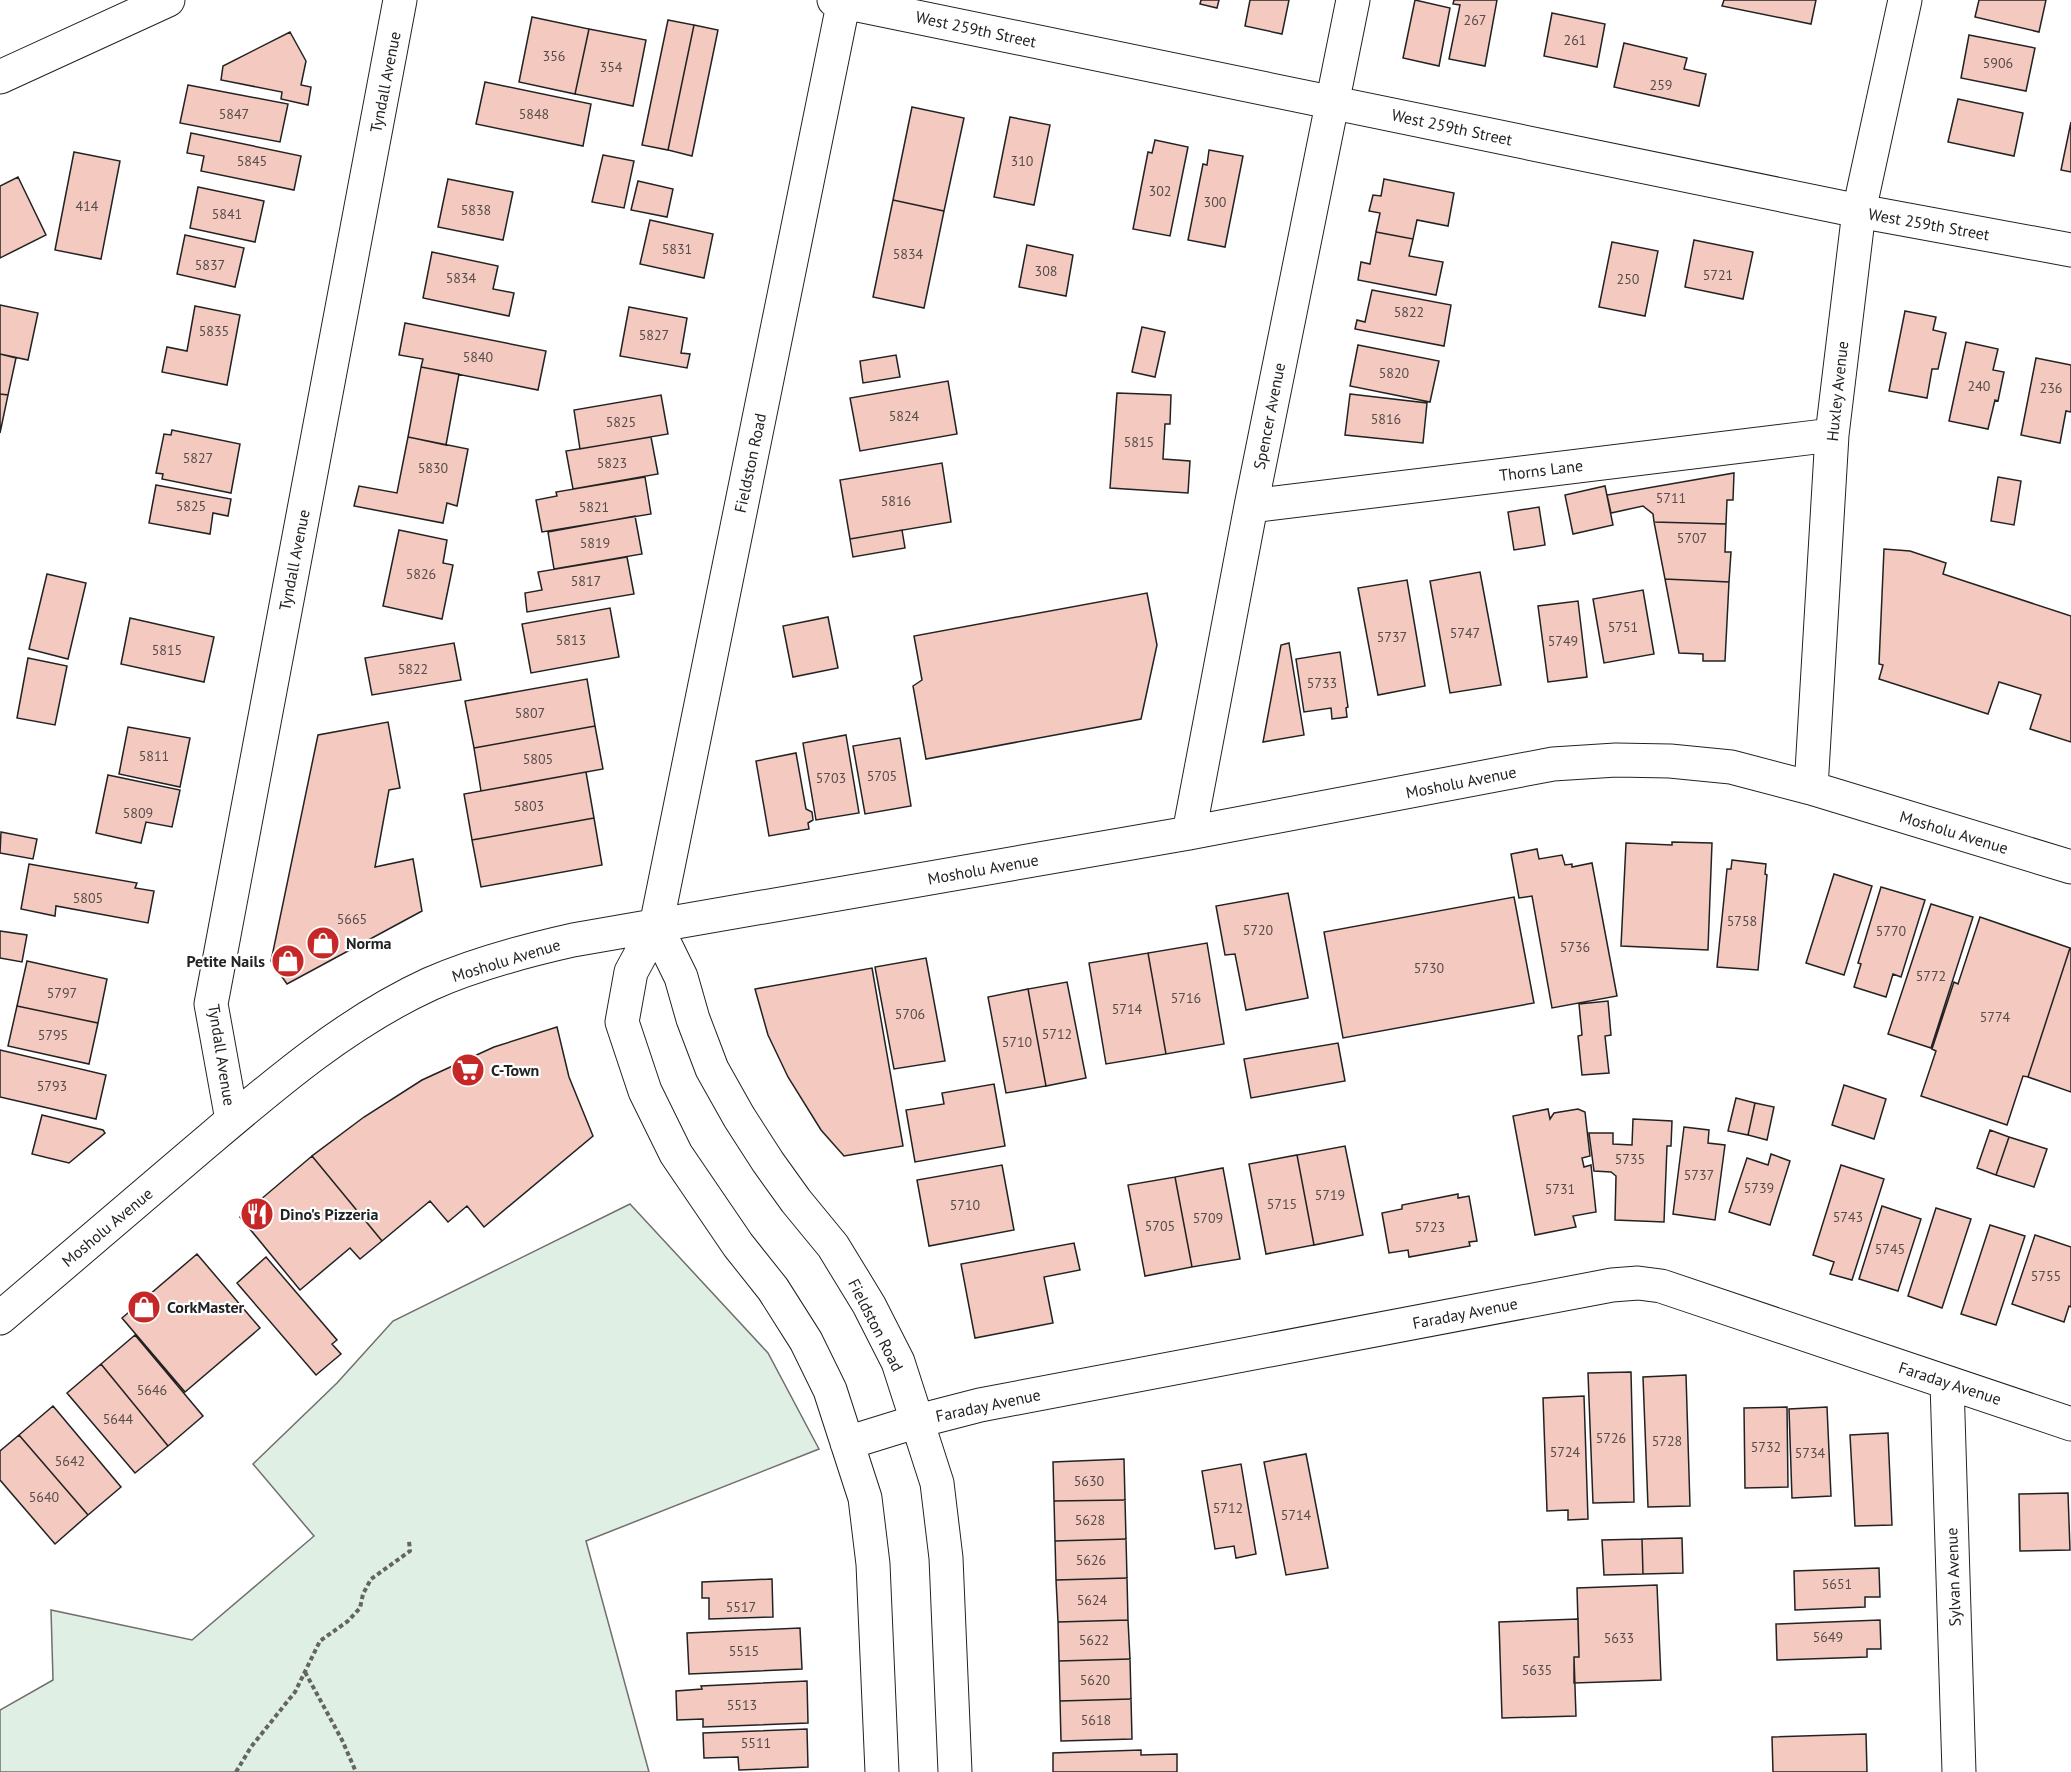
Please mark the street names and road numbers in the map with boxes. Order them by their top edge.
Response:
street label: West 259th Street [914,6,1039,52]
street label: Tyndall Avenue [365,30,405,134]
street label: West 259th Street [1390,104,1515,150]
street label: West 259th Street [1867,204,1992,245]
street label: Huxley Avenue [1822,340,1852,442]
street label: Spencer Avenue [1249,361,1289,471]
street label: Fieldston Road [730,411,770,515]
street label: Thorns Lane [1498,455,1584,485]
street label: Tyndall Avenue [274,508,314,612]
street label: Mosholu Avenue [1404,761,1518,803]
street label: Mosholu Avenue [1897,806,2011,858]
street label: Mosholu Avenue [926,849,1040,889]
street label: Mosholu Avenue [449,934,563,986]
street label: Tyndall Avenue [204,1003,240,1107]
street label: Mosholu Avenue [58,1183,156,1271]
street label: Fieldston Road [844,1275,908,1375]
street label: Faraday Avenue [1411,1293,1519,1333]
street label: Faraday Avenue [1896,1357,2004,1409]
street label: Faraday Avenue [934,1384,1042,1426]
street label: Sylvan Avenue [1941,1527,1965,1627]

